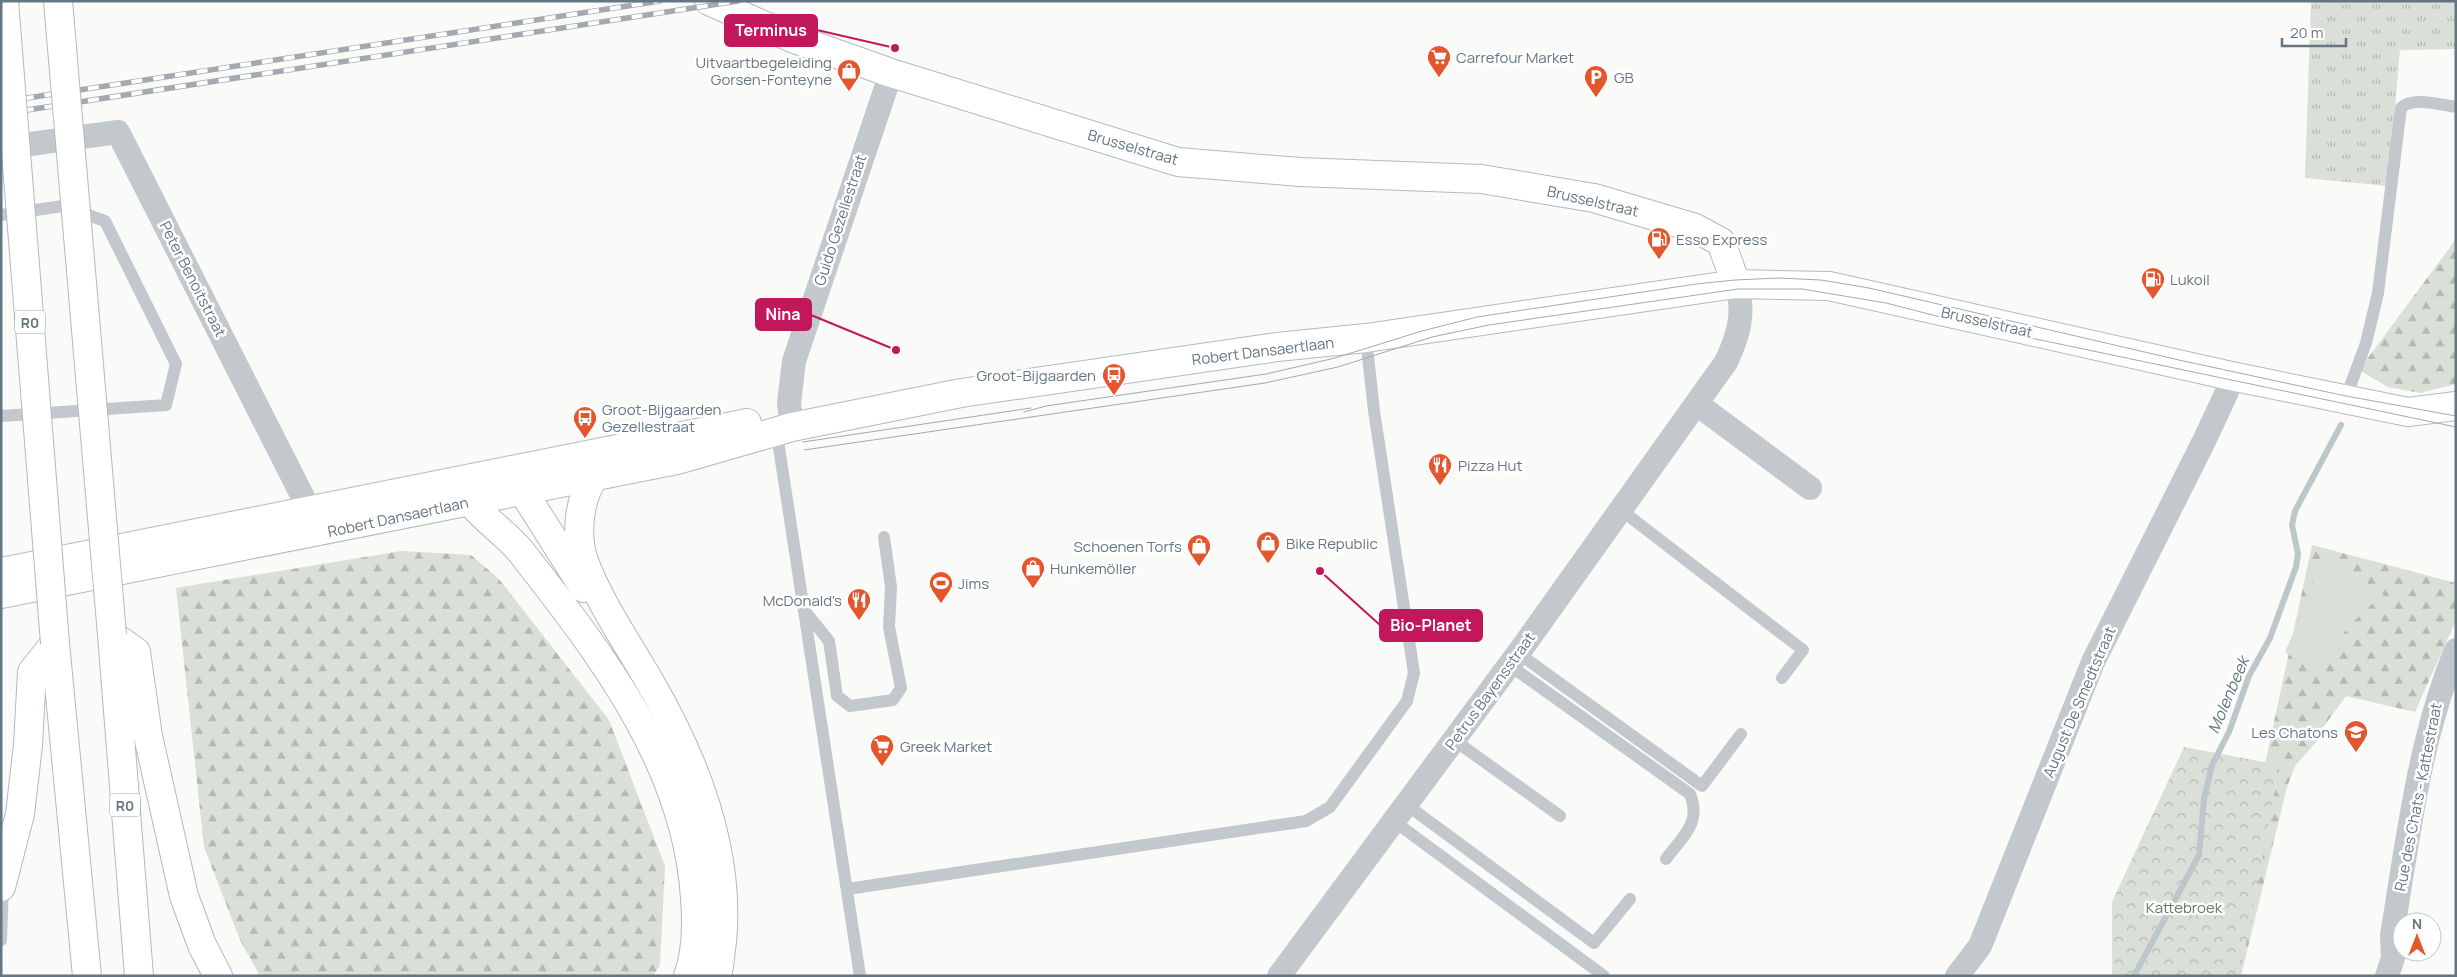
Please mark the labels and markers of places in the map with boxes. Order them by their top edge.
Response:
callout: Terminus [725,15,817,46]
supermarket icon: Carrefour Market [1426,44,1452,78]
place label: Carrefour Market [1456,47,1574,68]
place label: Uitvaartbegeleiding Gorsen-Fonteyne [695,52,832,90]
shop icon: Uitvaartbegeleiding Gorsen-Fonteyne [836,58,862,92]
parking icon: GB [1583,64,1609,98]
place label: GB [1614,67,1634,88]
fuel station icon: Esso Express [1646,226,1672,260]
place label: Esso Express [1676,229,1767,250]
fuel station icon: Lukoil [2140,266,2166,300]
place label: Lukoil [2170,269,2210,290]
callout: Nina [756,299,811,330]
bus stop icon: Groot-Bijgaarden [1101,362,1127,396]
place label: Groot-Bijgaarden [977,365,1096,386]
place label: Groot-Bijgaarden Gezellestraat [602,399,722,437]
bus stop icon: Groot-Bijgaarden Gezellestraat [572,405,598,439]
restaurant icon: Pizza Hut [1427,452,1453,486]
place label: Pizza Hut [1458,455,1523,476]
shop icon: Bike Republic [1255,530,1281,564]
shop icon: Schoenen Torfs [1186,533,1212,567]
place label: Bike Republic [1286,533,1378,554]
place label: Schoenen Torfs [1074,536,1182,557]
shop icon: Hunkemöller [1020,555,1046,589]
place label: Hunkemöller [1050,558,1137,579]
sports icon: Jims [928,570,954,604]
place label: Jims [958,573,989,594]
restaurant icon: McDonald's [846,587,872,621]
place label: McDonald's [763,590,842,611]
callout: Bio-Planet [1380,610,1482,641]
school or university icon: Les Chatons [2343,719,2369,753]
place label: Les Chatons [2251,722,2338,743]
supermarket icon: Greek Market [869,733,895,767]
place label: Greek Market [900,736,992,757]

